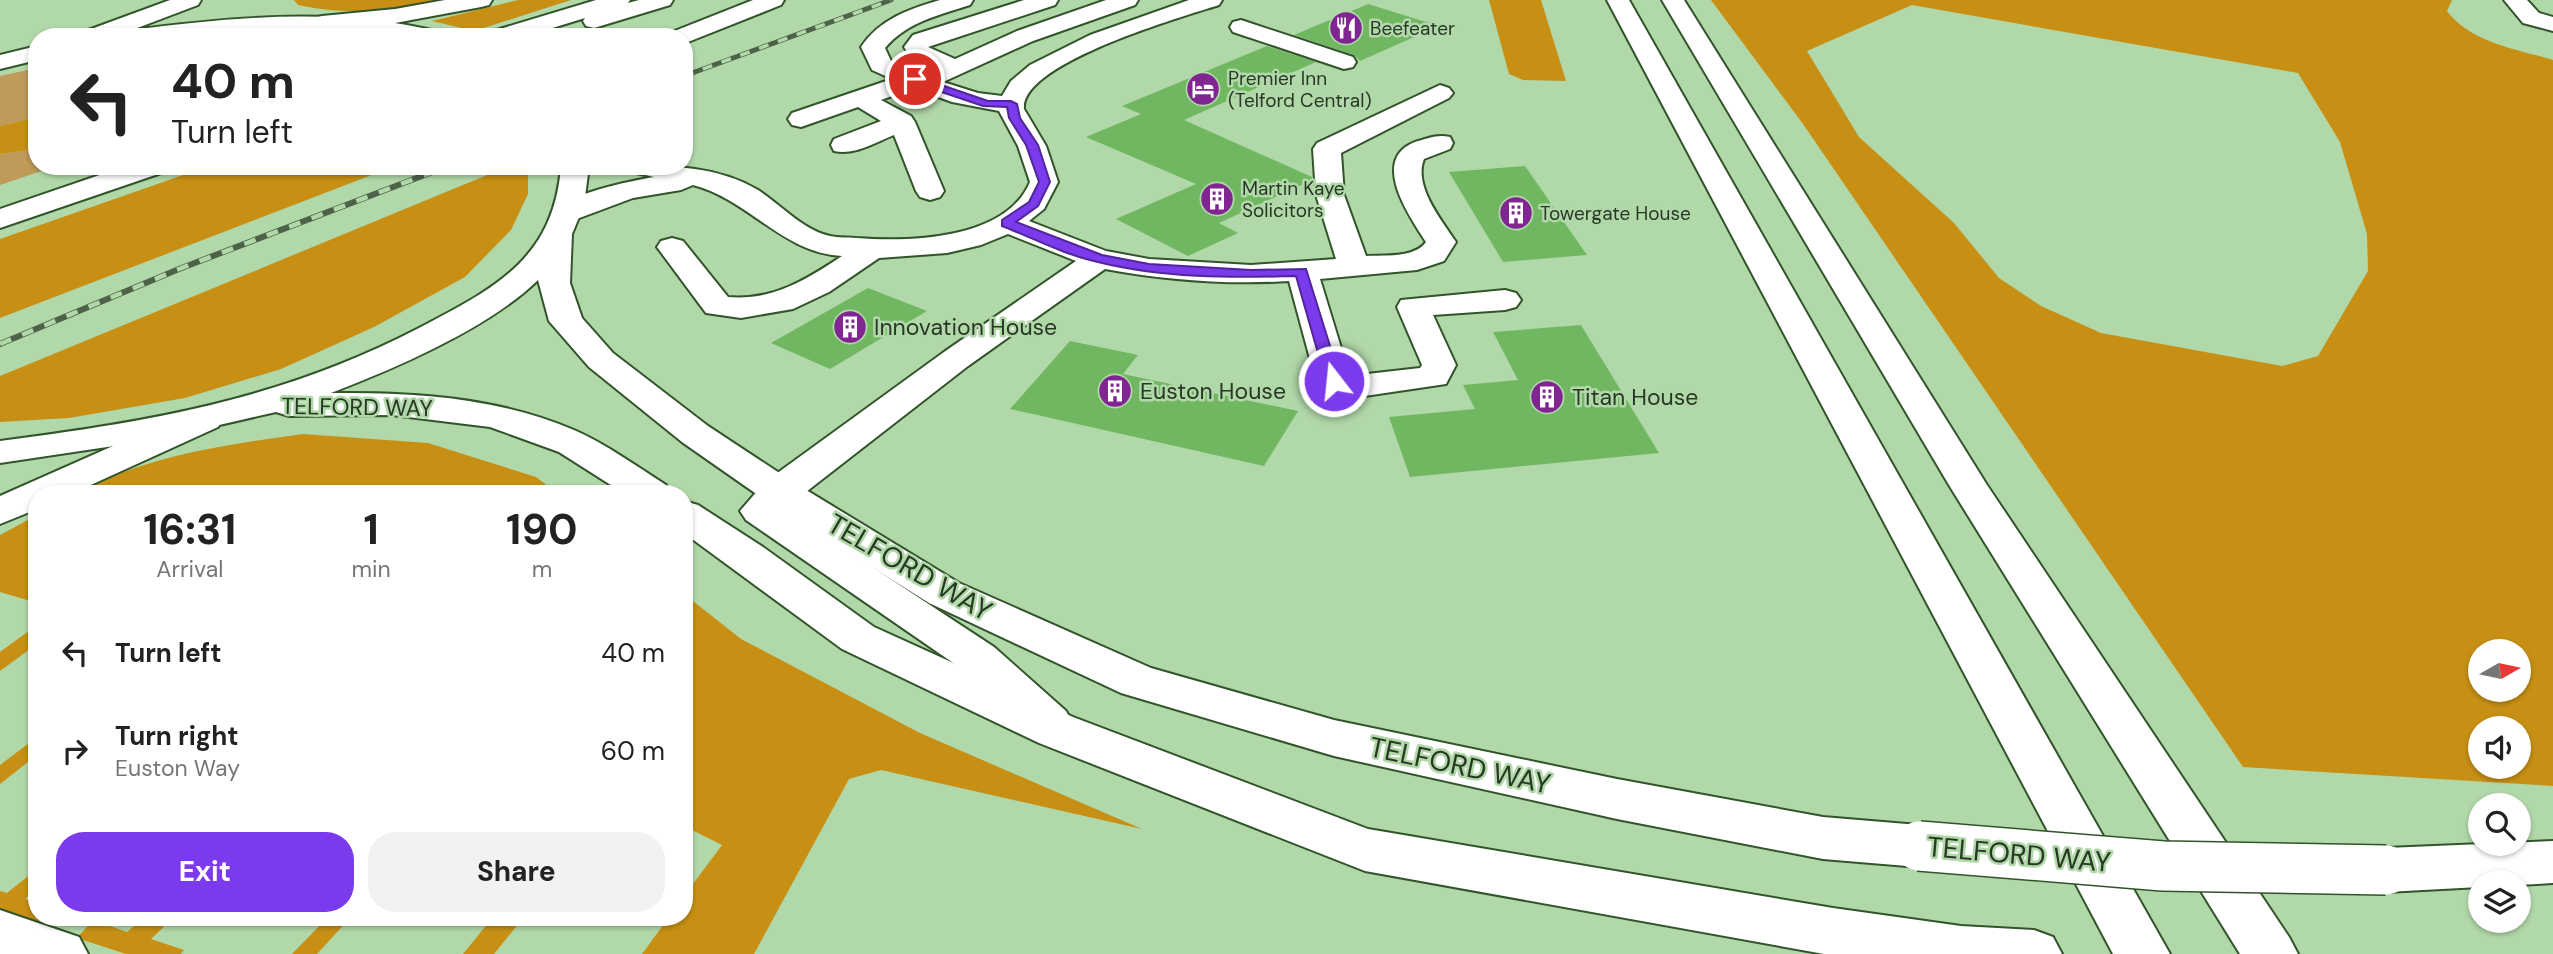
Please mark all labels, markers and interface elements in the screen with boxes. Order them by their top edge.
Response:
restaurant icon: Beefeater [1327,9,1365,47]
place label: Beefeater [1370,16,1455,41]
text: 40 m [171,49,295,113]
pin [885,49,945,109]
icon: left [56,56,147,147]
icon: arrive [896,60,934,98]
place label: Premier Inn (Telford Central) [1228,66,1372,113]
hotel icon: Premier Inn (Telford Central) [1184,70,1222,108]
text: Turn left [171,111,293,153]
place label: Martin Kaye Solicitors [1242,176,1345,223]
building icon: Martin Kaye Solicitors [1198,180,1236,218]
building icon: Towergate House [1497,194,1535,232]
place label: Towergate House [1540,201,1691,226]
building icon: Innovation House [831,308,869,346]
place label: Innovation House [874,312,1057,342]
position arrow [1297,344,1371,418]
building icon: Euston House [1096,372,1134,410]
place label: Euston House [1140,376,1286,406]
building icon: Titan House [1528,378,1566,416]
place label: Titan House [1572,382,1698,412]
street label: TELFORD WAY [281,391,433,423]
text: 16:31 [143,502,236,557]
text: 1 [364,502,379,557]
text: 190 [506,502,578,557]
street label: TELFORD WAY [821,505,999,630]
text: Arrival [156,554,223,584]
text: min [352,554,391,584]
text: m [532,554,552,584]
icon: left [56,634,94,672]
text: Turn left [115,636,222,670]
text: 40 m [601,636,665,670]
north arrow [2468,639,2530,702]
map controls [2468,639,2531,933]
button: sound [2468,716,2531,779]
text: Turn right [115,719,239,753]
street label: TELFORD WAY [1366,728,1554,803]
icon: right [56,732,94,770]
text: 60 m [601,734,665,768]
text: Euston Way [115,753,240,783]
button: search [2468,793,2531,856]
street label: TELFORD WAY [1926,828,2112,881]
button: Exit [56,832,354,912]
button: Share [368,832,665,912]
button: layers [2468,870,2531,933]

